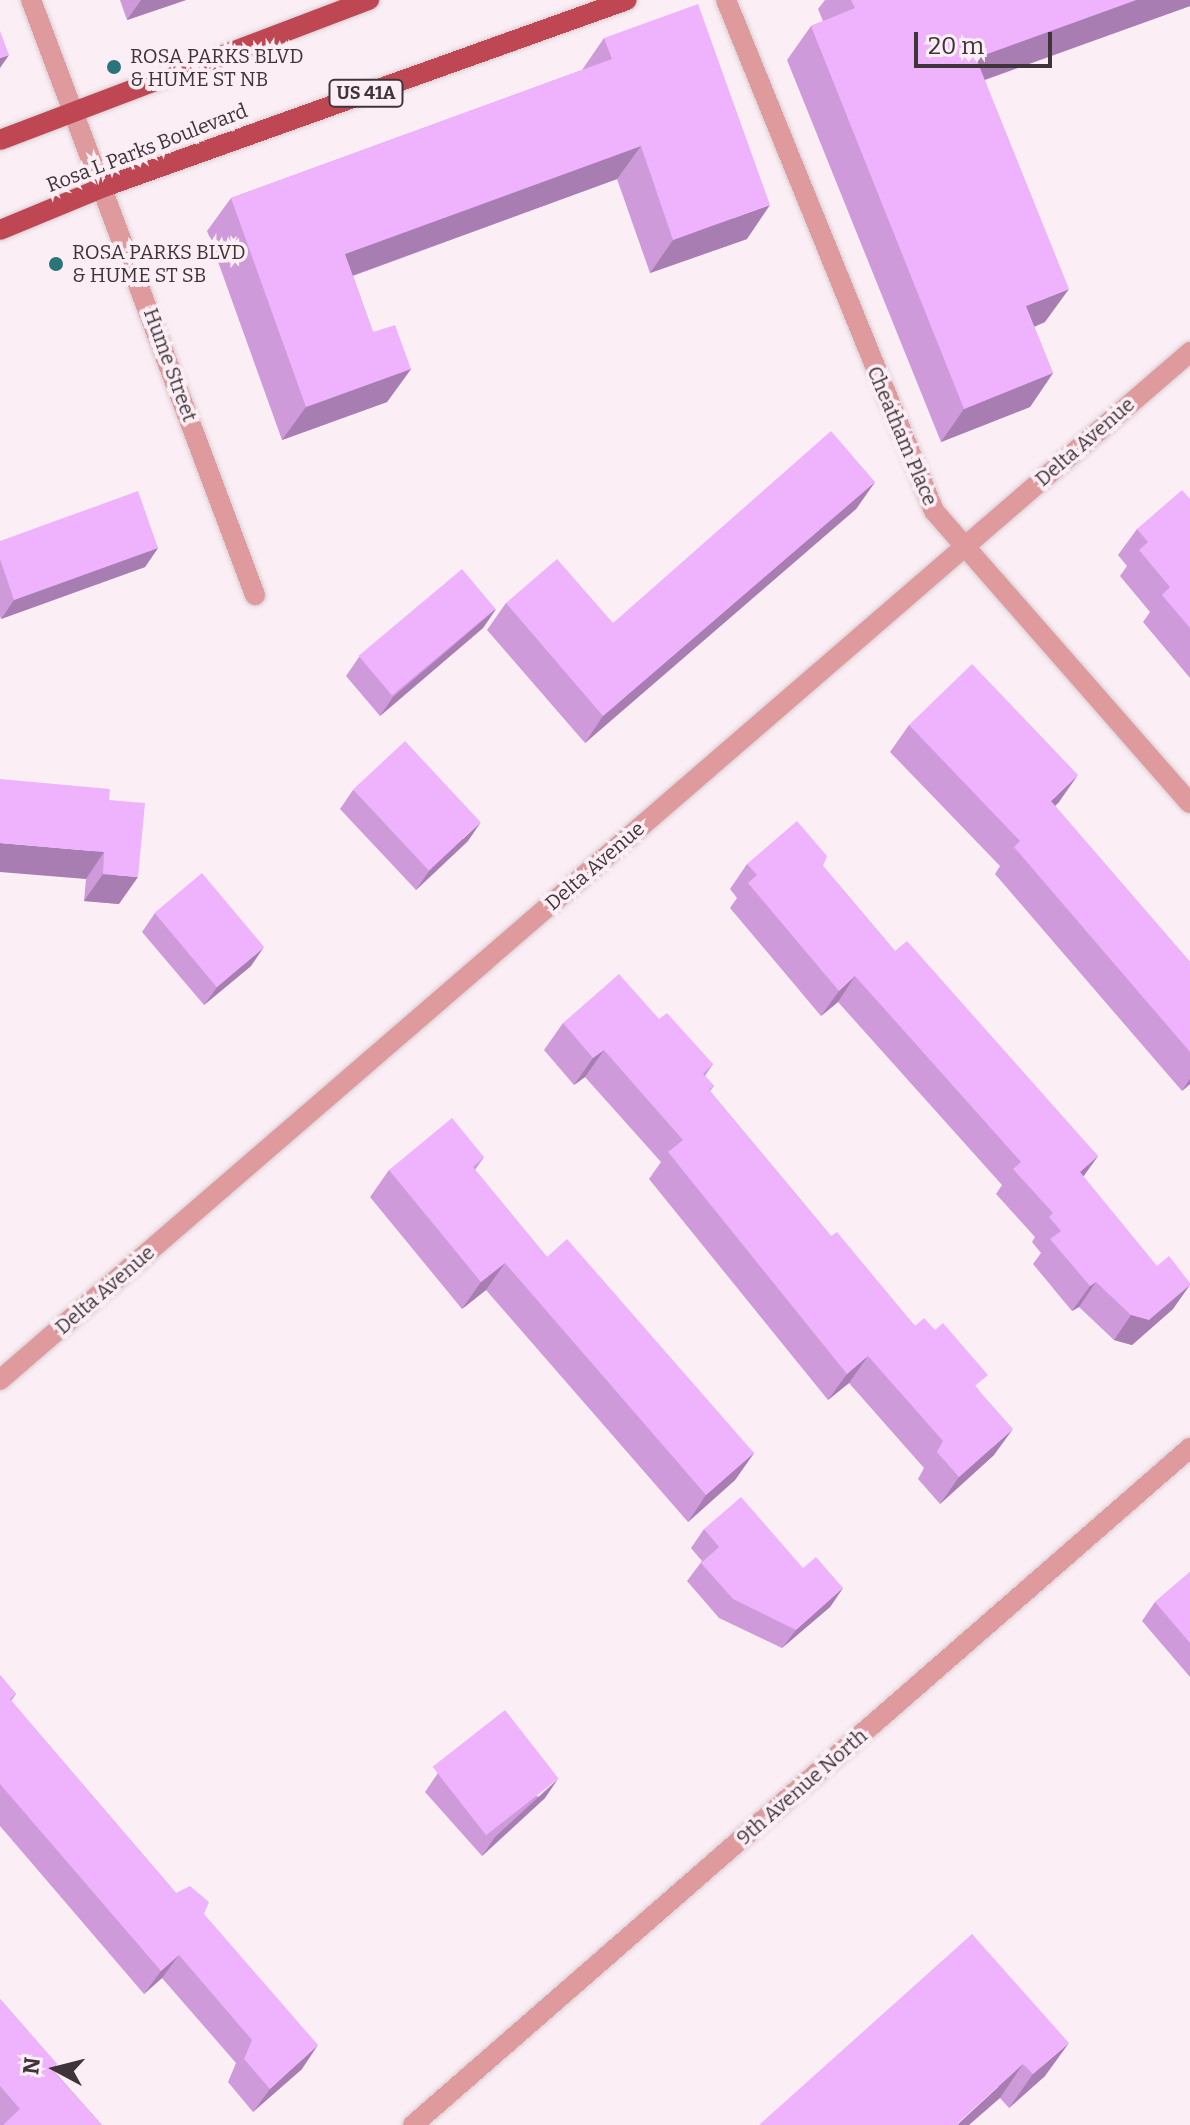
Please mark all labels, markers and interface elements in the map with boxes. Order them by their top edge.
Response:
scale bar [918,16,1056,66]
text: 20 m [928,32,984,60]
place label: ROSA PARKS BLVD & HUME ST NB [130,44,304,91]
marker: ROSA PARKS BLVD & HUME ST NB [105,58,123,76]
road number: US 41A [328,79,404,107]
street label: Rosa L Parks Boulevard [43,99,251,197]
place label: ROSA PARKS BLVD & HUME ST SB [72,240,246,287]
marker: ROSA PARKS BLVD & HUME ST SB [47,255,65,273]
street label: Hume Street [138,305,202,425]
street label: Cheatham Place [862,363,942,509]
street label: Delta Avenue [1031,393,1139,491]
street label: Delta Avenue [541,817,649,915]
street label: Delta Avenue [51,1241,159,1339]
street label: 9th Avenue North [732,1724,872,1850]
north arrow [16,2029,96,2109]
text: N [17,2056,46,2076]

